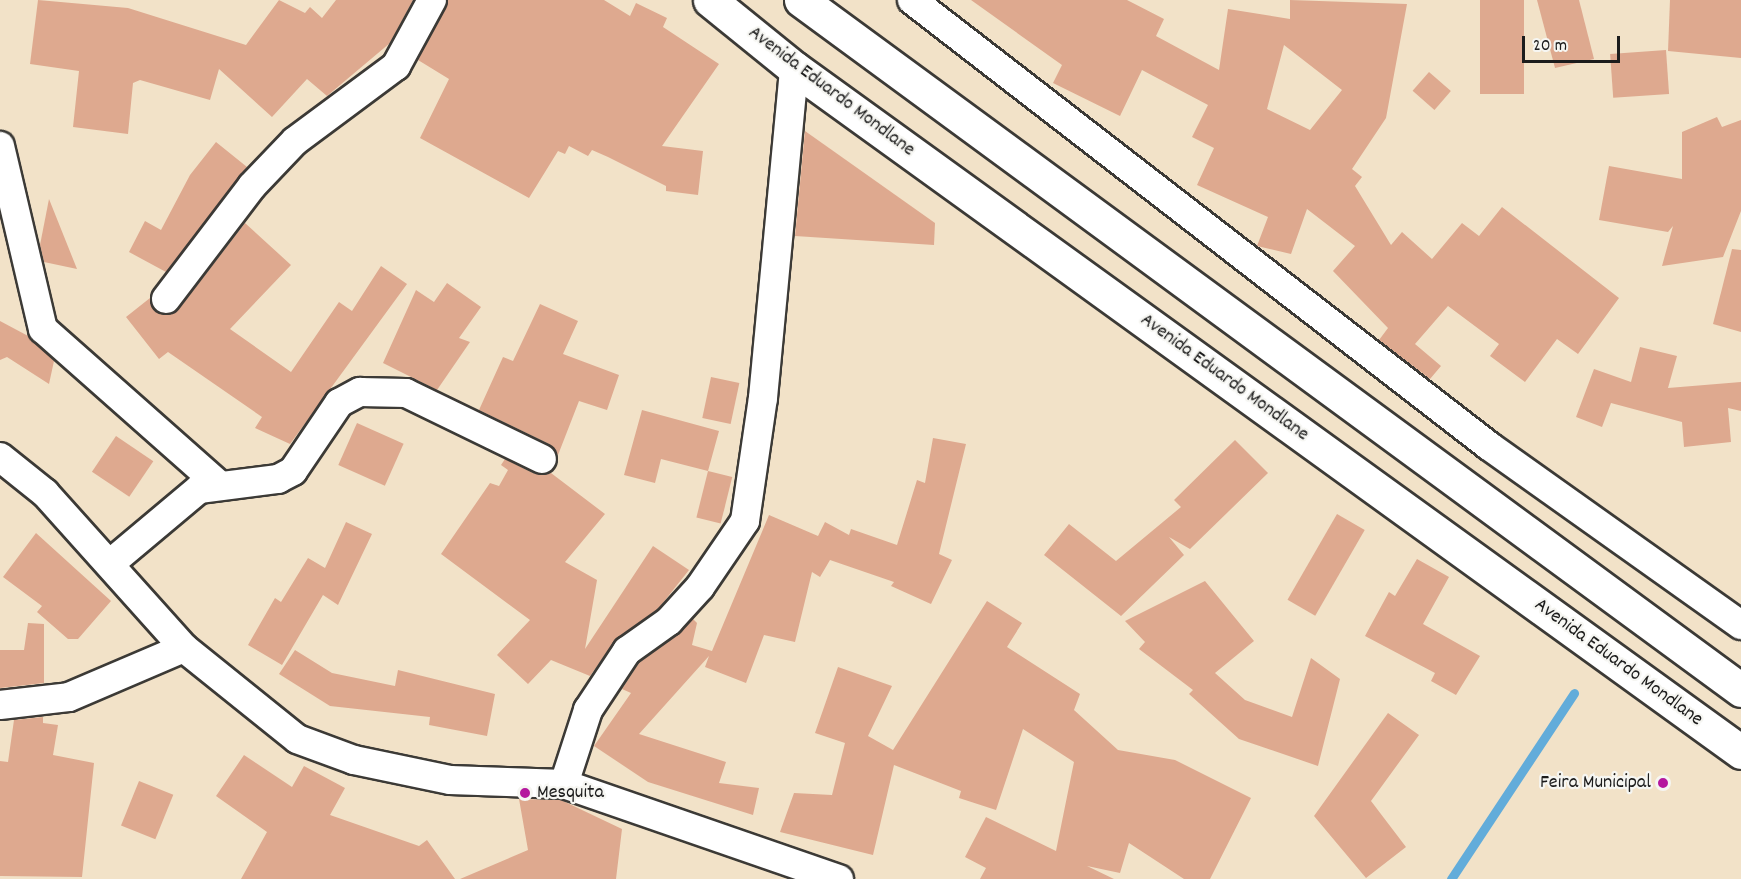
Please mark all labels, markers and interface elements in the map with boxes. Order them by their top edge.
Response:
street label: Avenida Eduardo Mondlane [743,21,919,163]
scale bar [1525,24,1622,62]
text: 20 m [1533,34,1567,59]
street label: Avenida Eduardo Mondlane [1135,309,1313,447]
street label: Avenida Eduardo Mondlane [1529,594,1707,732]
place label: Feira Municipal [1540,771,1651,795]
marker: Feira Municipal [1656,776,1670,790]
place label: Mesquita [537,781,604,805]
marker: Mesquita [518,786,532,800]

